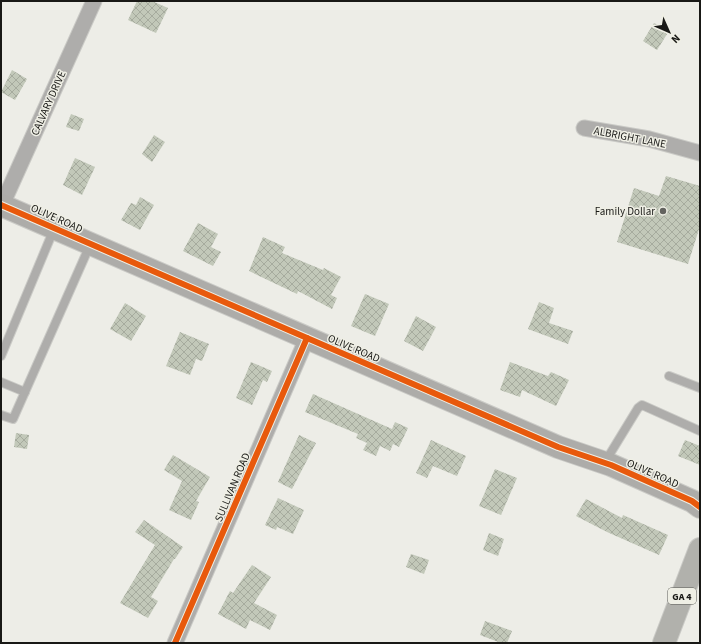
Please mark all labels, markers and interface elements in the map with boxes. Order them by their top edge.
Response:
north arrow [649,12,689,52]
text: N [668,31,684,47]
street label: CALVARY DRIVE [28,68,69,138]
street label: ALBRIGHT LANE [593,123,667,152]
street label: OLIVE ROAD [28,200,85,237]
place label: Family Dollar [595,204,655,219]
marker: Family Dollar [658,206,668,216]
street label: OLIVE ROAD [325,331,382,366]
street label: SULLIVAN ROAD [211,450,254,524]
street label: OLIVE ROAD [624,455,681,492]
road number: GA 4 [668,588,696,604]

